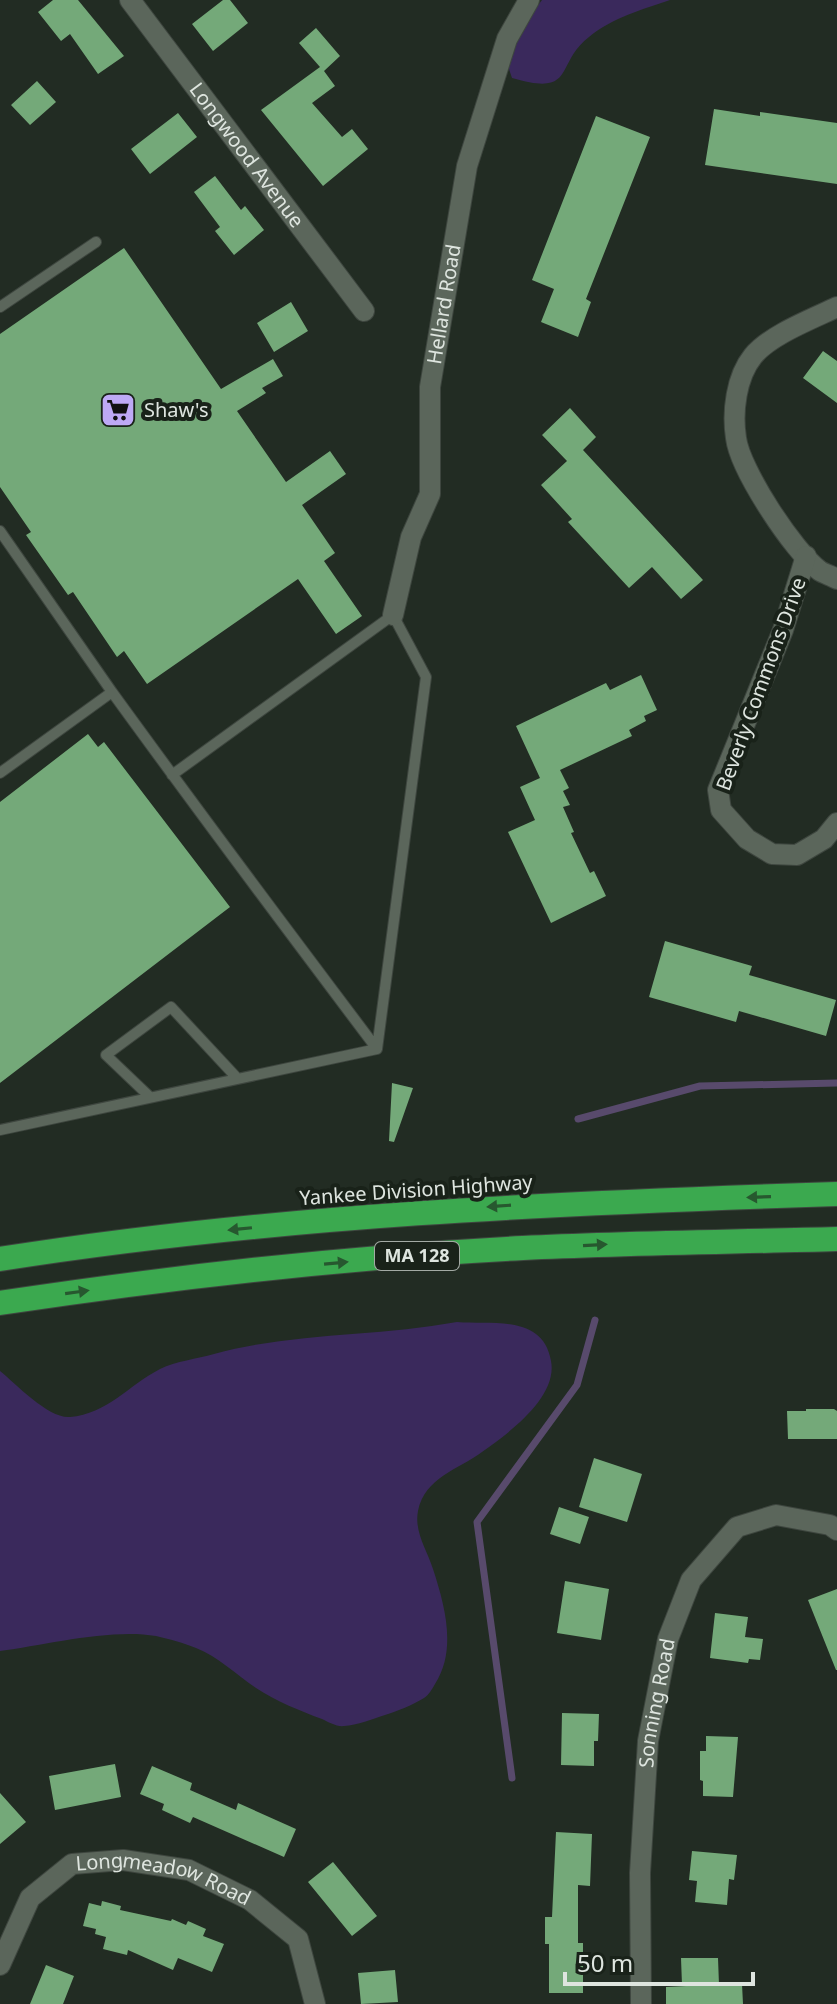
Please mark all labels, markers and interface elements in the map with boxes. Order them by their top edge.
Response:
street label: Longwood Avenue [184,77,310,233]
street label: Hellard Road [420,242,467,366]
supermarket icon: Shaw's [99,391,137,429]
place label: Shaw's [144,396,209,423]
street label: Beverly Commons Drive [709,574,812,794]
street label: Yankee Division Highway [299,1168,534,1211]
one-way arrow [746,1190,771,1203]
one-way arrow [486,1200,511,1213]
one-way arrow [227,1222,252,1235]
one-way arrow [583,1238,608,1251]
road number: MA 128 [375,1242,459,1270]
one-way arrow [323,1256,348,1269]
one-way arrow [65,1285,90,1298]
street label: Sonning Road [632,1636,681,1768]
street label: Longmeadow Road [75,1846,256,1911]
scale bar [565,1936,753,1986]
text: 50 m [577,1946,633,1979]

